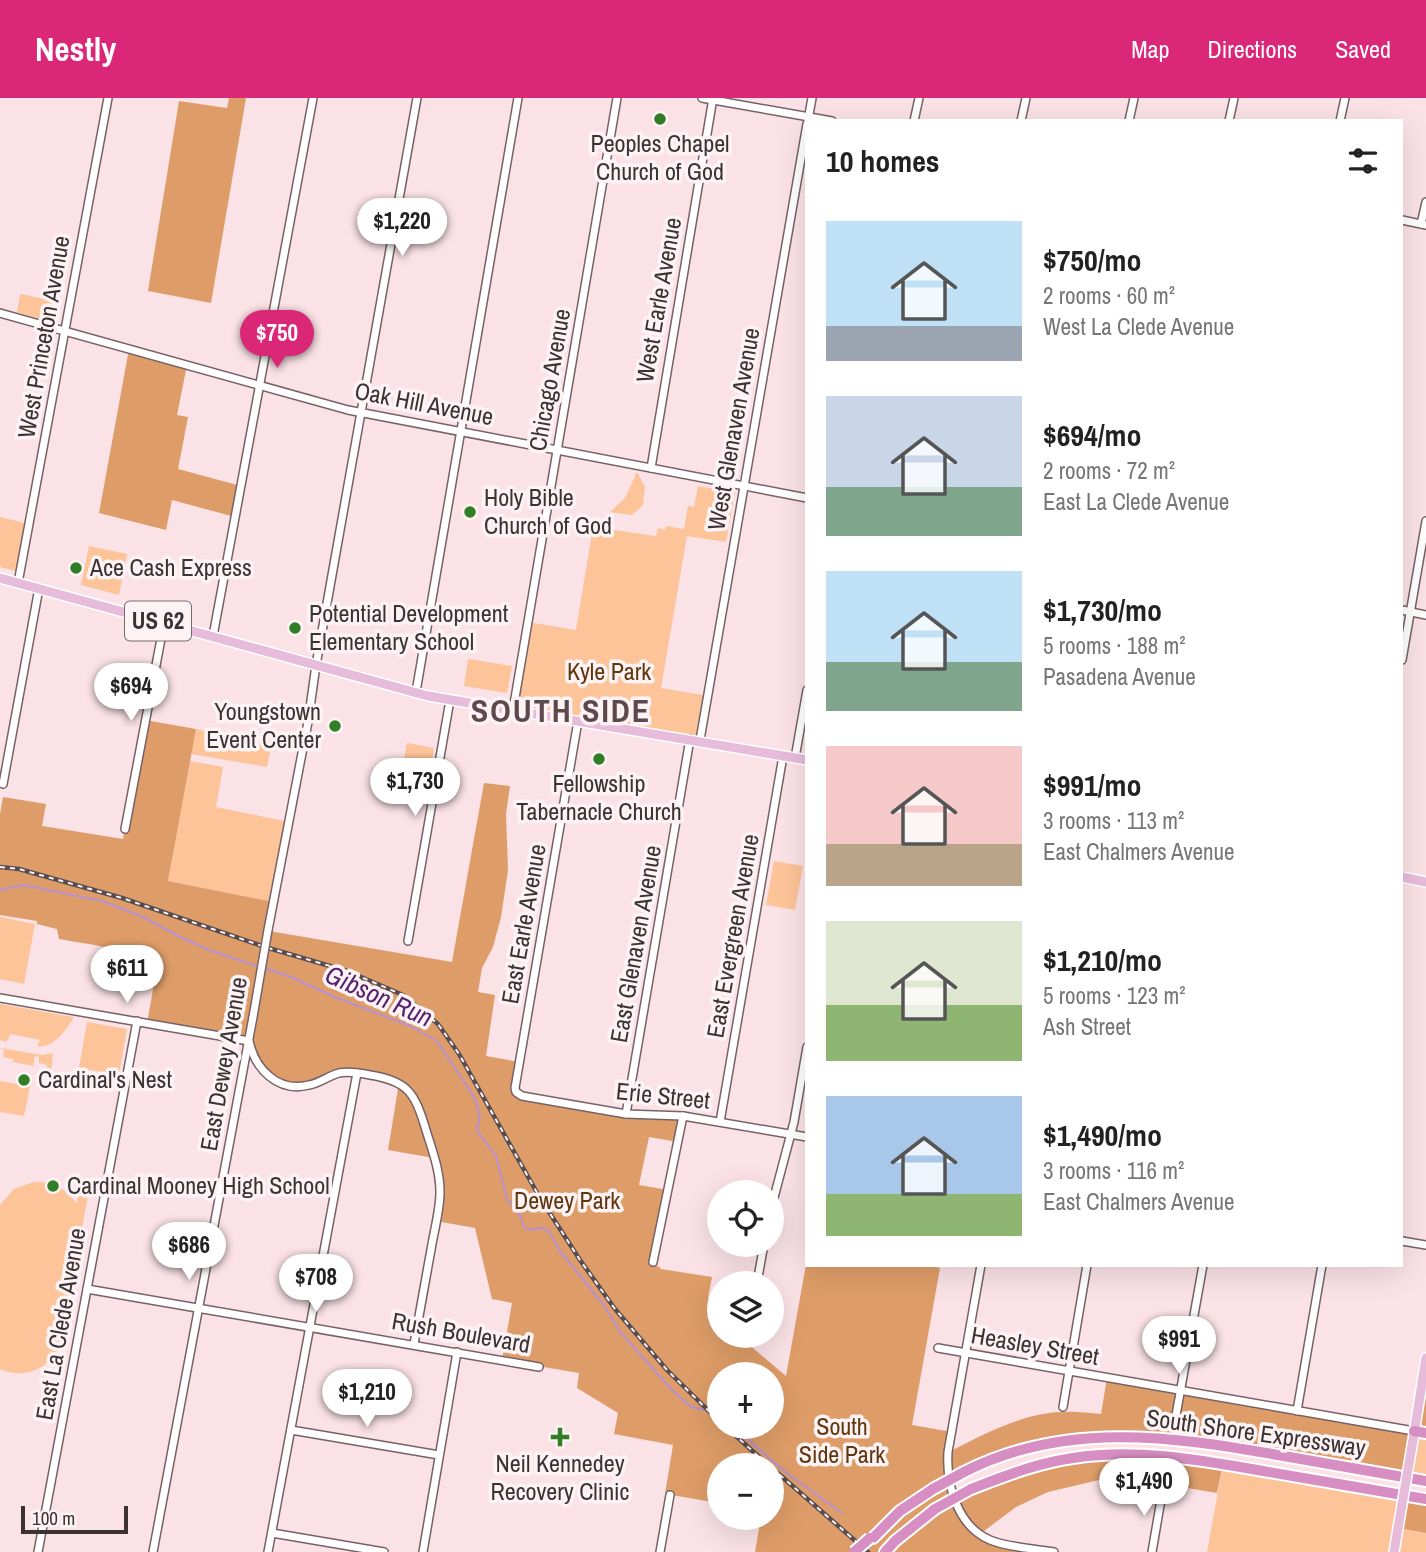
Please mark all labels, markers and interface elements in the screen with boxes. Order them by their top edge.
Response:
text: Nestly [35,27,116,71]
text: Map [1131,33,1169,65]
text: Directions [1207,33,1297,65]
text: Saved [1335,33,1391,65]
marker: Peoples Chapel Church of God [652,111,668,127]
place label: Peoples Chapel Church of God [591,127,729,187]
text: 10 homes [826,141,940,181]
icon: filters [1344,142,1382,180]
pin: $1,220 [345,198,459,258]
text: $1,220 [373,205,431,236]
street label: West Earle Avenue [628,215,688,385]
street label: West Princeton Avenue [9,233,77,441]
text: $750/mo [1043,240,1141,280]
icon: home [882,249,966,333]
text: 2 rooms · 60 m² [1043,280,1175,311]
street label: Chicago Avenue [521,306,577,454]
pin: $750 [236,310,318,370]
text: West La Clede Avenue [1043,311,1234,342]
text: $750 [256,317,298,348]
street label: West Glenaven Avenue [699,325,767,533]
street label: Oak Hill Avenue [352,374,496,432]
text: $694/mo [1043,415,1141,455]
icon: home [882,424,966,508]
text: 2 rooms · 72 m² [1043,455,1175,486]
place label: Holy Bible Church of God [484,481,612,541]
text: East La Clede Avenue [1043,486,1229,517]
marker: Holy Bible Church of God [462,504,478,520]
place label: Ace Cash Express [89,551,252,583]
marker: Ace Cash Express [68,560,84,576]
text: $1,730/mo [1043,590,1162,630]
place label: Potential Development Elementary School [309,597,509,657]
icon: home [882,599,966,683]
road number: US 62 [125,601,191,640]
marker: Potential Development Elementary School [287,620,303,636]
text: 5 rooms · 188 m² [1043,630,1186,661]
park label: Kyle Park [567,655,651,687]
text: Pasadena Avenue [1043,661,1196,692]
pin: $694 [90,664,172,723]
text: $694 [110,670,152,701]
district label: SOUTH SIDE [471,689,651,732]
place label: Youngstown Event Center [206,695,321,755]
marker: Youngstown Event Center [327,718,343,734]
marker: Fellowship Tabernacle Church [591,751,607,767]
pin: $1,730 [358,758,472,818]
text: $1,730 [386,765,444,796]
text: $991/mo [1043,765,1141,805]
place label: Fellowship Tabernacle Church [516,767,682,827]
icon: home [882,774,966,858]
text: 3 rooms · 113 m² [1043,805,1184,836]
street label: East Evergreen Avenue [698,831,766,1040]
text: East Chalmers Avenue [1043,836,1235,867]
street label: East Earle Avenue [493,841,553,1006]
street label: East Glenaven Avenue [602,843,668,1045]
text: $1,210/mo [1043,940,1162,980]
pin: $611 [86,946,168,1005]
icon: home [882,949,966,1033]
text: $611 [107,952,147,983]
water label: Gibson Run [320,956,438,1035]
street label: East Dewey Avenue [192,974,254,1153]
text: 5 rooms · 123 m² [1043,980,1186,1011]
text: Ash Street [1043,1011,1131,1042]
place label: Cardinal's Nest [38,1063,172,1095]
marker: Cardinal's Nest [16,1072,32,1088]
street label: Erie Street [615,1074,712,1116]
text: $1,490/mo [1043,1115,1162,1155]
icon: home [882,1124,966,1208]
text: 3 rooms · 116 m² [1043,1155,1184,1186]
place label: Cardinal Mooney High School [67,1169,330,1201]
marker: Cardinal Mooney High School [45,1178,61,1194]
map controls [707,1180,784,1530]
button: locate [707,1180,784,1257]
park label: Dewey Park [514,1184,620,1216]
text: East Chalmers Avenue [1043,1186,1235,1217]
pin: $686 [148,1222,230,1282]
street label: East La Clede Avenue [27,1225,93,1422]
text: $686 [168,1229,210,1260]
pin: $708 [275,1254,357,1314]
text: $708 [295,1261,337,1292]
button: layers [707,1271,784,1348]
street label: Rush Boulevard [389,1304,533,1360]
pin: $991 [1138,1316,1220,1376]
street label: Heasley Street [969,1318,1102,1372]
text: $991 [1158,1323,1200,1354]
button: + [707,1362,784,1439]
pin: $1,210 [310,1370,424,1429]
text: $1,210 [338,1376,396,1407]
street label: South Shore Expressway [1145,1401,1368,1463]
park label: South Side Park [799,1410,885,1470]
marker: Neil Kennedey Recovery Clinic [550,1427,570,1447]
place label: Neil Kennedey Recovery Clinic [491,1447,630,1507]
button: − [707,1453,784,1530]
pin: $1,490 [1087,1458,1201,1518]
text: $1,490 [1115,1465,1173,1496]
scale bar [21,1503,128,1535]
text: 100 m [32,1505,75,1531]

